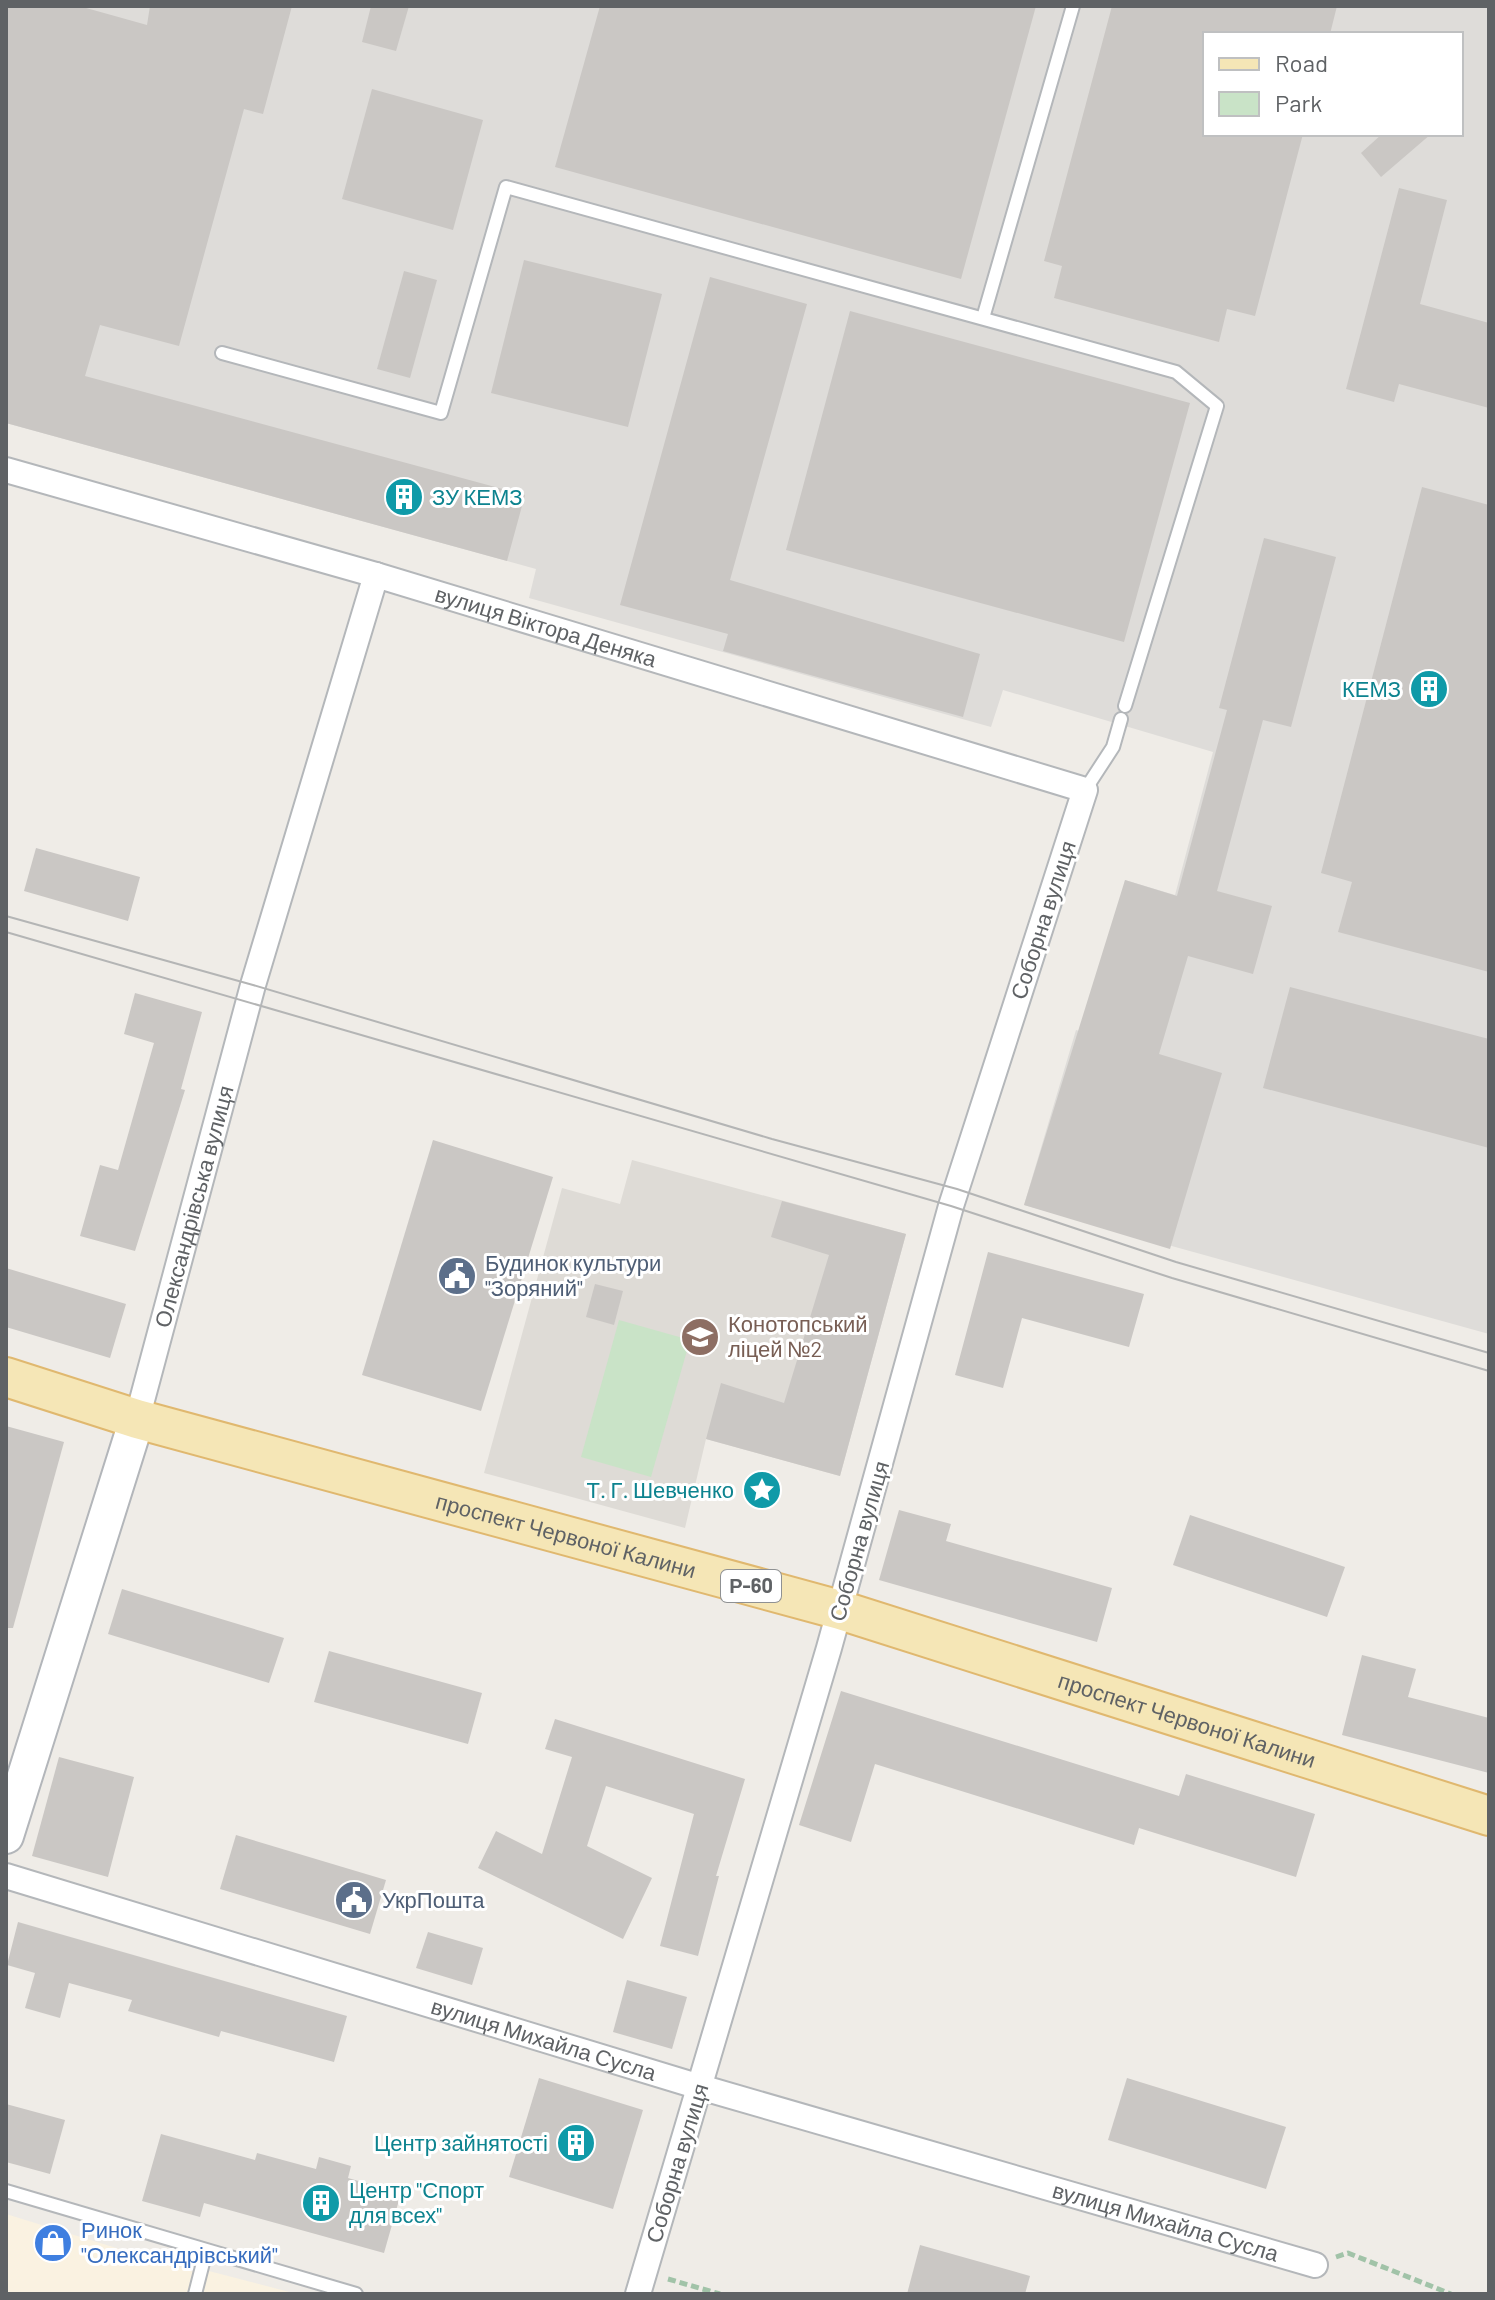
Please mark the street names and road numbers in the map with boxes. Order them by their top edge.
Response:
street label: вулиця Віктора Деняка [432,580,661,672]
street label: Соборна вулиця [1004,837,1081,1003]
street label: Олександрівська вулиця [148,1082,238,1330]
street label: Соборна вулиця [823,1458,894,1624]
street label: проспект Червоної Калини [433,1487,699,1582]
road number: Р-60 [721,1570,781,1602]
street label: проспект Червоної Калини [1055,1666,1319,1772]
street label: вулиця Михайла Сусла [428,1992,660,2085]
street label: Соборна вулиця [639,2080,714,2246]
street label: вулиця Михайла Сусла [1050,2176,1283,2266]

